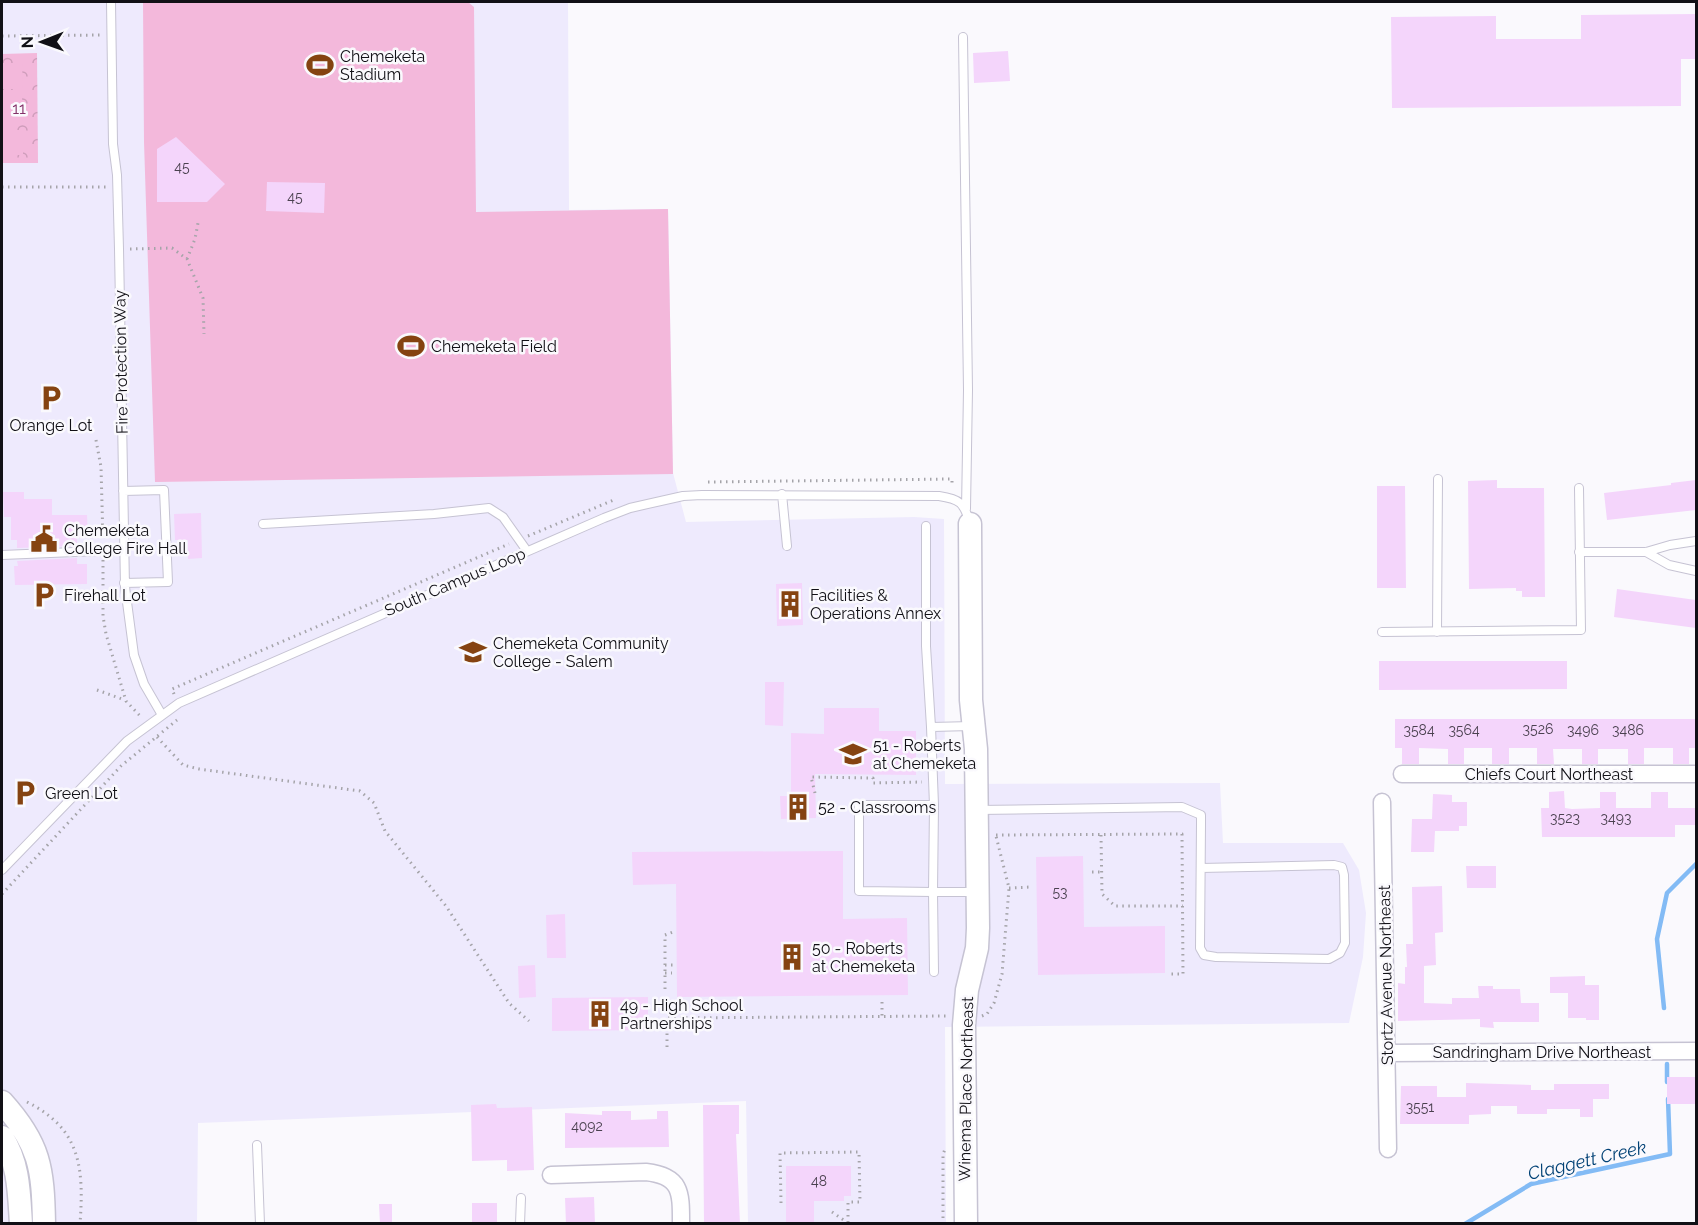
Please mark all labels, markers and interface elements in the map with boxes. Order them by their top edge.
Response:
north arrow [12,12,72,72]
text: N [18,36,37,49]
place label: Chemeketa Stadium [340,47,425,84]
sports icon: Chemeketa Stadium [305,50,335,80]
park label: 11 [12,99,26,118]
house number: 45 [174,159,190,175]
house number: 45 [287,189,303,205]
street label: Fire Protection Way [110,289,132,434]
sports icon: Chemeketa Field [396,331,426,361]
place label: Chemeketa Field [431,337,557,356]
parking icon: Orange Lot [36,383,66,413]
place label: Orange Lot [10,416,93,435]
place label: Chemeketa College Fire Hall [64,521,187,558]
public building icon: Chemeketa College Fire Hall [29,524,59,554]
street label: South Campus Loop [382,544,528,620]
parking icon: Firehall Lot [29,580,59,610]
place label: Firehall Lot [64,586,147,605]
place label: Facilities & Operations Annex [810,586,941,623]
building icon: Facilities & Operations Annex [775,589,805,619]
place label: Chemeketa Community College - Salem [493,634,669,671]
school or university icon: Chemeketa Community College - Salem [458,637,488,667]
house number: 3526 [1523,721,1553,737]
house number: 3584 [1403,722,1435,738]
house number: 3564 [1448,722,1480,738]
house number: 3496 [1567,722,1599,738]
house number: 3486 [1612,722,1644,738]
place label: 51 - Roberts at Chemeketa [873,736,976,773]
school or university icon: 51 - Roberts at Chemeketa [838,739,868,769]
street label: Chiefs Court Northeast [1465,765,1634,784]
parking icon: Green Lot [10,778,40,808]
place label: Green Lot [45,784,119,803]
building icon: 52 - Classrooms [783,792,813,822]
place label: 52 - Classrooms [818,798,937,817]
house number: 3523 [1550,810,1580,826]
house number: 3493 [1601,810,1631,826]
house number: 53 [1052,884,1068,900]
street label: Stortz Avenue Northeast [1375,884,1397,1065]
place label: 50 - Roberts at Chemeketa [812,939,915,976]
building icon: 50 - Roberts at Chemeketa [777,942,807,972]
place label: 49 - High School Partnerships [620,996,743,1033]
street label: Winema Place Northeast [955,996,977,1182]
building icon: 49 - High School Partnerships [585,999,615,1029]
street label: Sandringham Drive Northeast [1433,1043,1652,1062]
house number: 3551 [1406,1099,1434,1115]
house number: 4092 [571,1118,603,1134]
water label: Claggett Creek [1526,1136,1649,1184]
house number: 48 [811,1173,827,1189]

